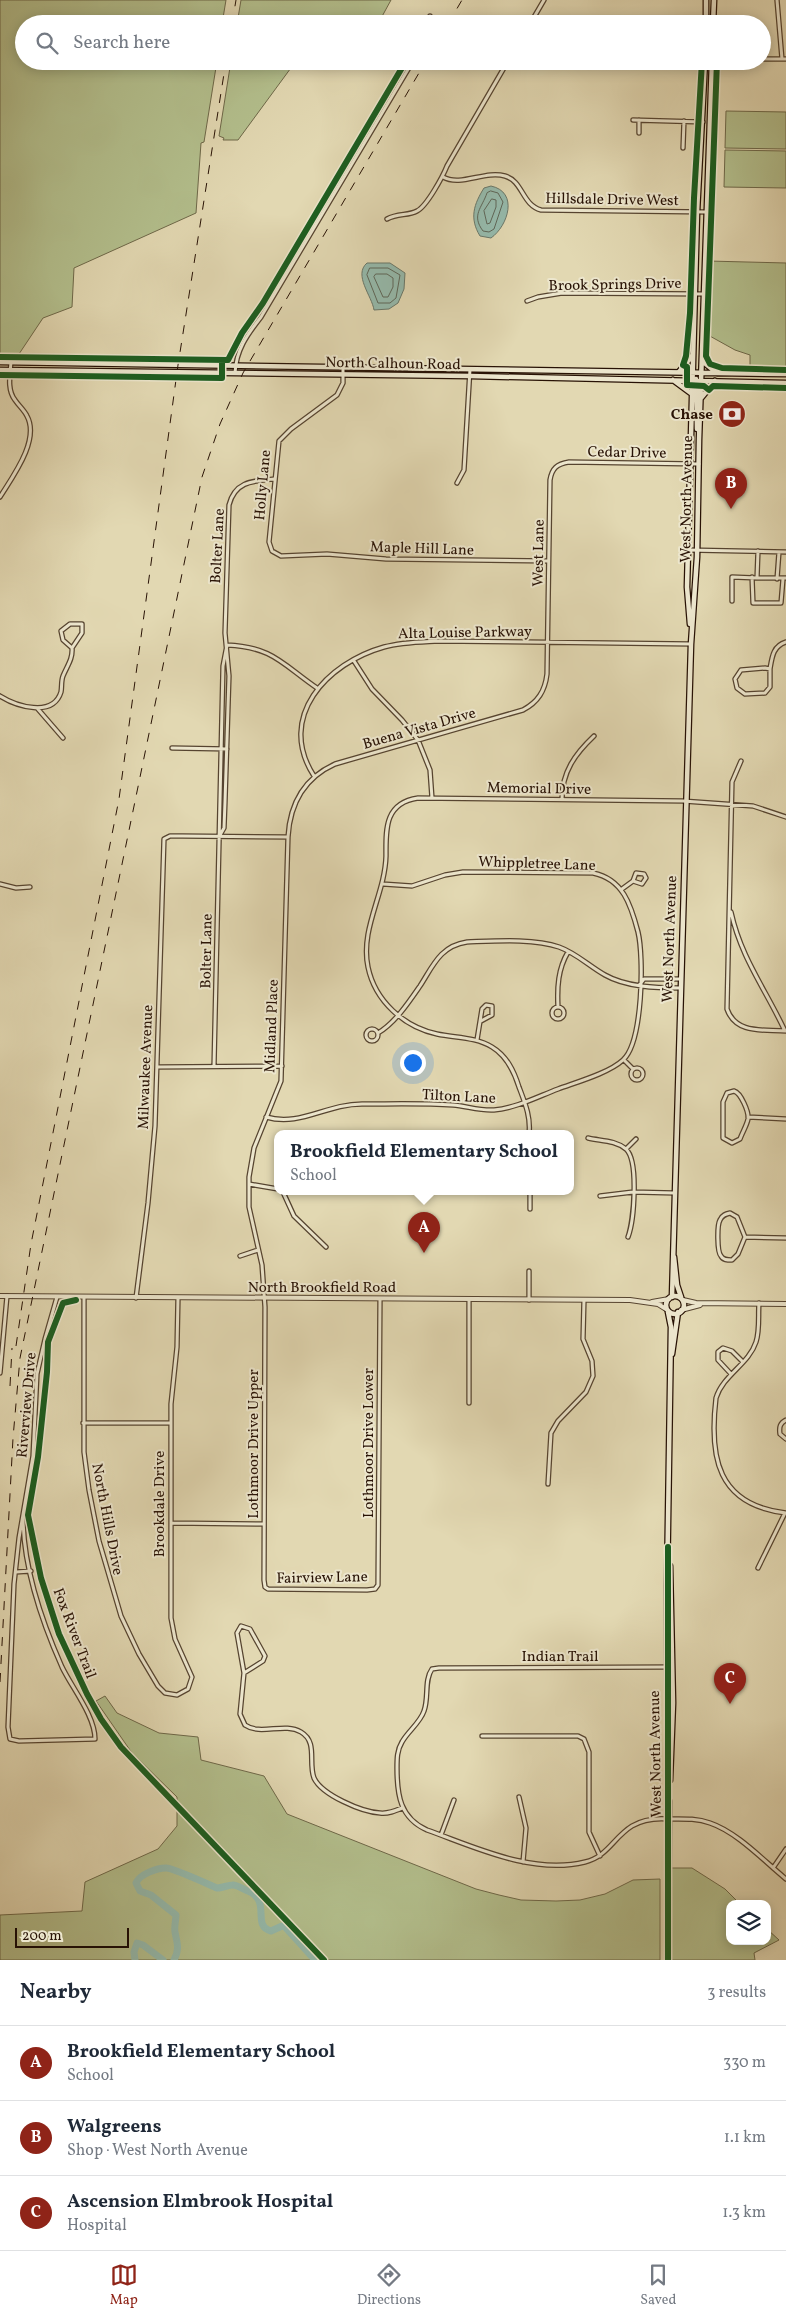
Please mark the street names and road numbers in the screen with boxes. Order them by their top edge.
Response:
street label: Hillsdale Drive West [545,189,679,212]
street label: Brook Springs Drive [548,274,682,297]
street label: North Calhoun Road [325,353,461,376]
street label: West North Avenue [676,435,699,563]
street label: Cedar Drive [587,442,667,465]
street label: Holly Lane [250,449,277,521]
street label: Bolter Lane [206,508,231,584]
street label: West Lane [528,519,551,587]
street label: Maple Hill Lane [370,537,474,562]
street label: Alta Louise Parkway [398,622,532,645]
street label: Buena Vista Drive [360,703,478,756]
street label: Memorial Drive [487,778,591,801]
street label: Whippletree Lane [478,852,596,877]
street label: West North Avenue [658,875,683,1003]
street label: Bolter Lane [196,913,219,989]
street label: Midland Place [260,979,285,1073]
street label: Milwaukee Avenue [134,1004,159,1130]
street label: Tilton Lane [421,1085,496,1110]
street label: North Brookfield Road [248,1278,396,1299]
street label: Riverview Drive [12,1351,43,1459]
street label: Lothmoor Drive Lower [359,1368,380,1518]
street label: Lothmoor Drive Upper [244,1369,265,1519]
street label: Brookdale Drive [150,1451,171,1557]
street label: North Hills Drive [85,1462,128,1577]
street label: Fairview Lane [276,1567,368,1590]
street label: Fox River Trail [47,1585,101,1682]
street label: Indian Trail [521,1647,599,1668]
street label: West North Avenue [645,1690,668,1818]

